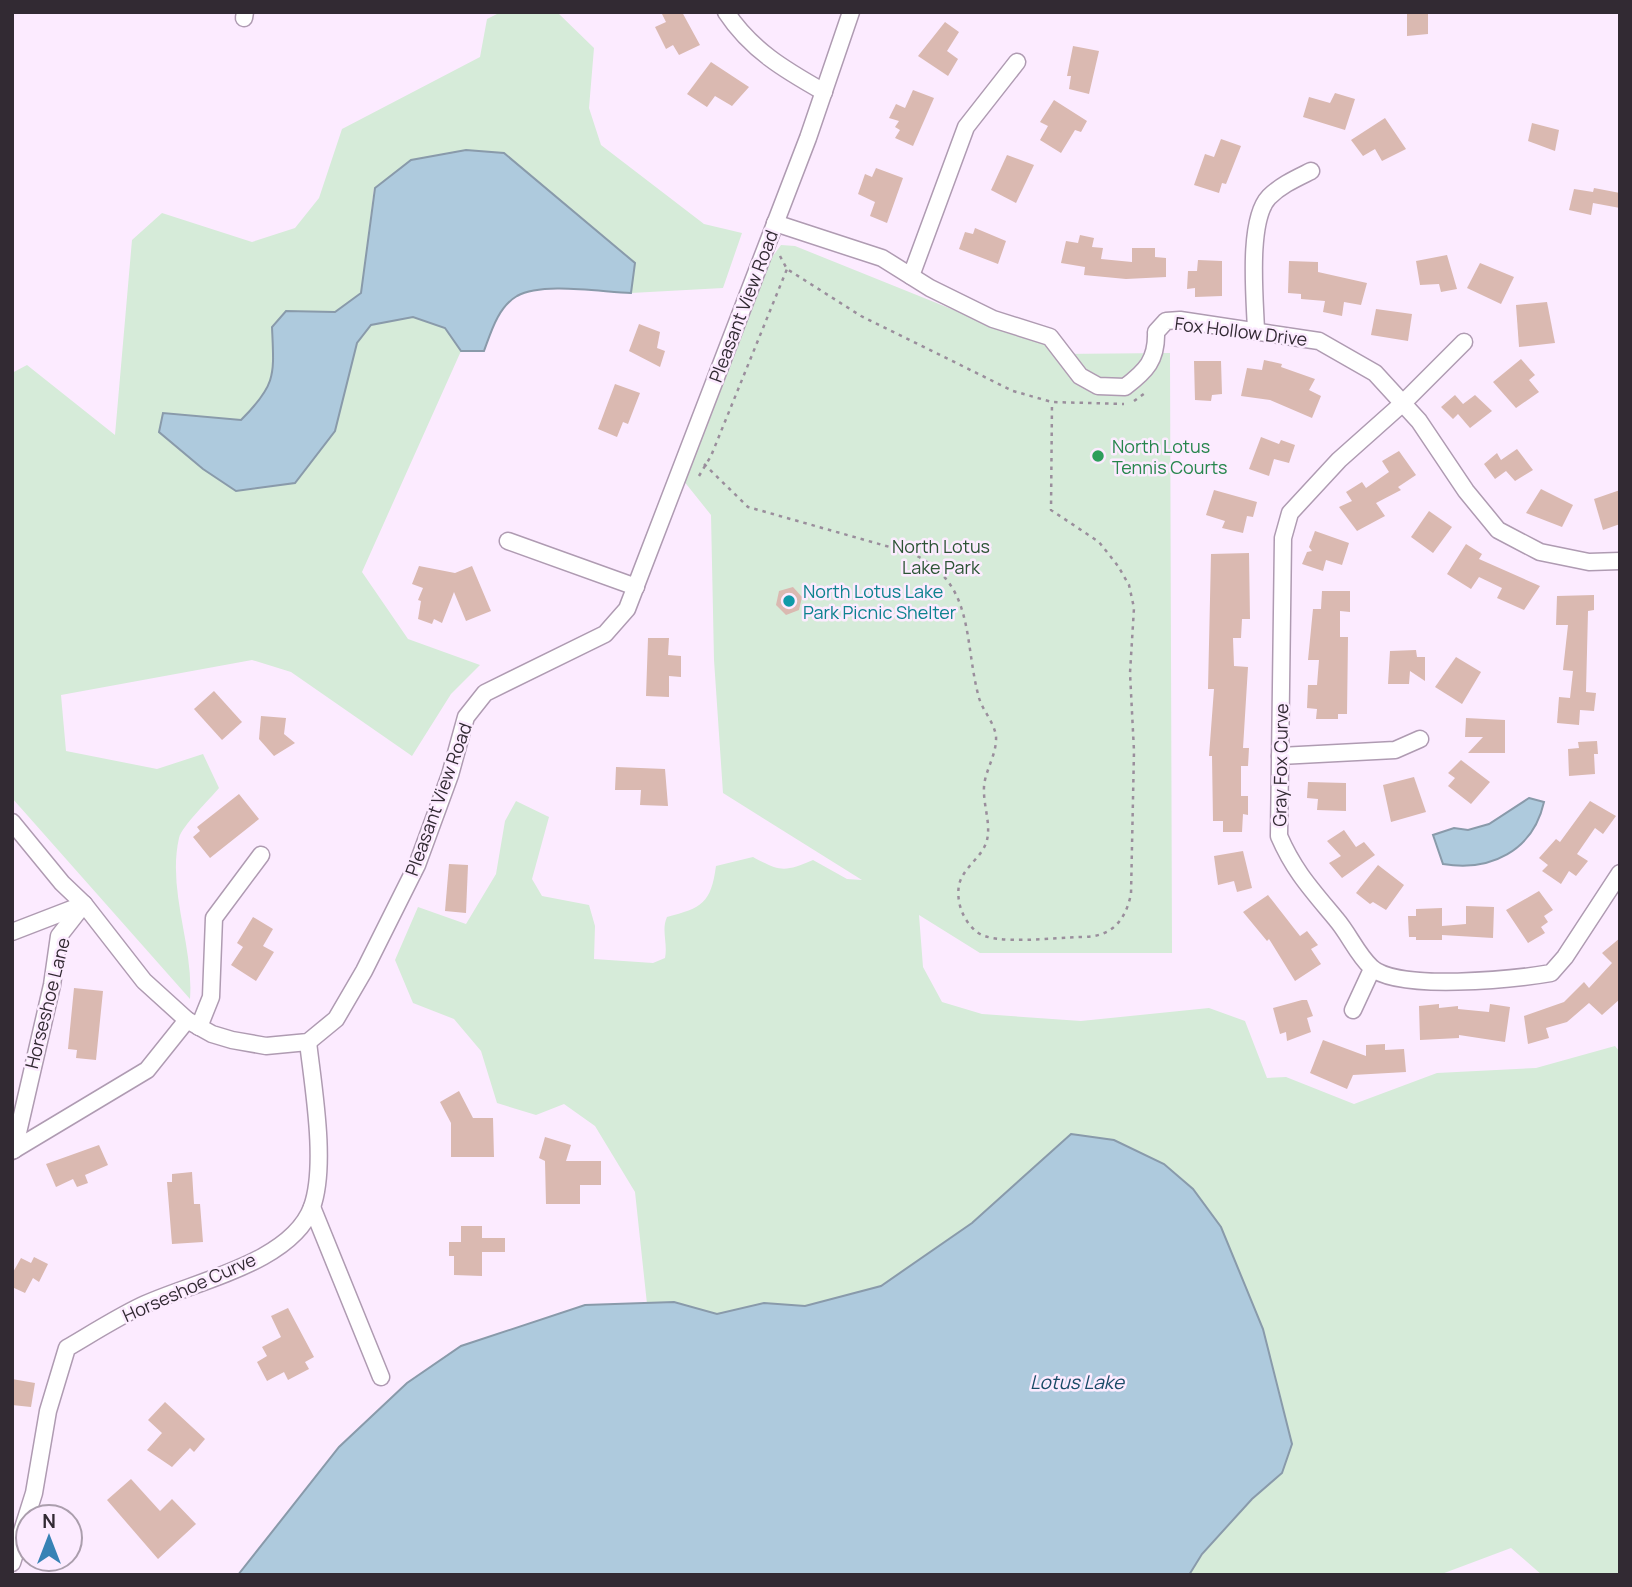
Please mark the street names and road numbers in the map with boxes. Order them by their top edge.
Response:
street label: Pleasant View Road [703,226,783,386]
street label: Fox Hollow Drive [1173,311,1309,351]
street label: Gray Fox Curve [1267,703,1293,827]
street label: Pleasant View Road [399,719,477,879]
street label: Horseshoe Lane [19,935,75,1071]
street label: Horseshoe Curve [119,1247,259,1327]

